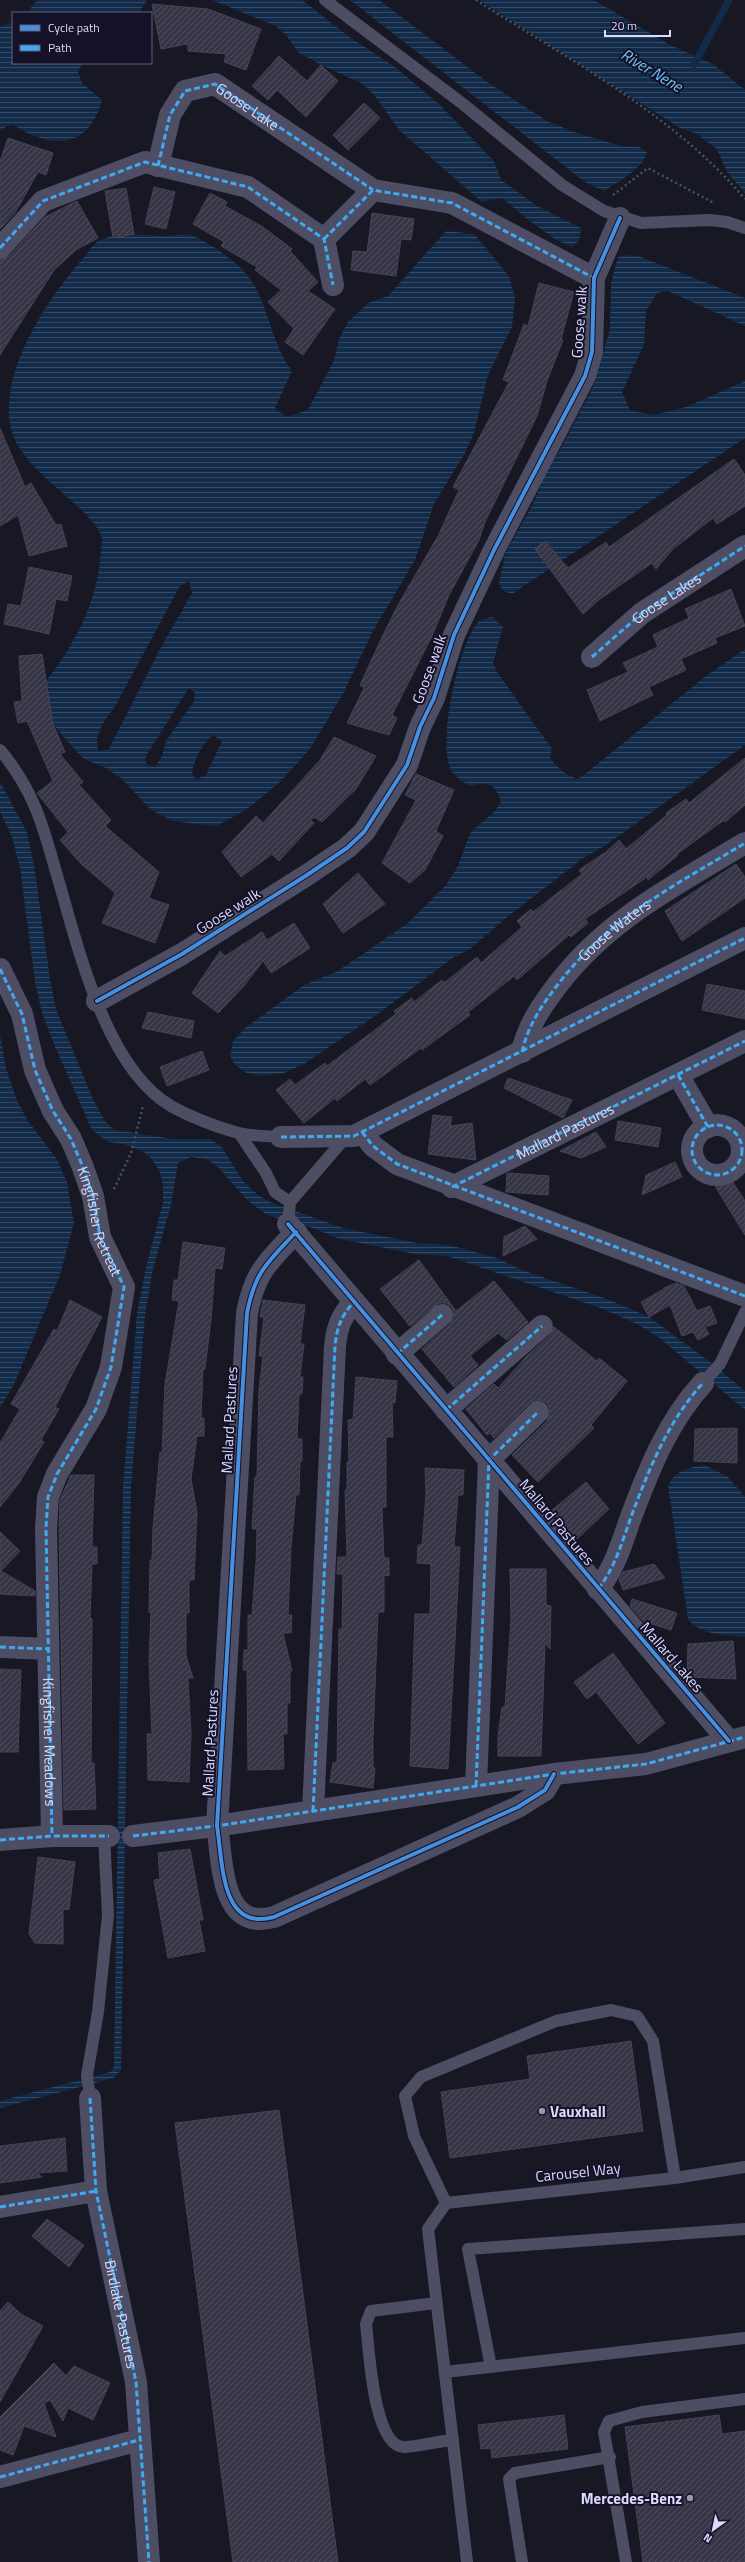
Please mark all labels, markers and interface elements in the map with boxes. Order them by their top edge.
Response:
legend [12,12,152,64]
scale bar [605,12,670,38]
text: 20 m [611,16,637,35]
text: Cycle path [48,18,100,37]
text: Path [48,38,72,57]
water label: River Nene [617,42,689,99]
street label: Goose Lake [211,76,284,136]
street label: Goose walk [565,285,593,359]
street label: Goose Lakes [626,566,705,629]
street label: Goose walk [406,631,452,707]
street label: Goose walk [191,882,265,940]
street label: Goose Waters [572,892,655,966]
street label: Mallard Pastures [512,1097,618,1165]
street label: Kingfisher Retreat [72,1163,129,1280]
street label: Mallard Pastures [215,1366,243,1474]
street label: Mallard Pastures [514,1474,600,1570]
street label: Mallard Lakes [635,1617,709,1697]
street label: Kingfisher Meadows [37,1677,63,1807]
street label: Mallard Pastures [196,1689,224,1797]
place label: Vauxhall [550,2100,606,2123]
marker: Vauxhall [537,2106,547,2116]
street label: Carousel Way [534,2156,622,2188]
street label: Birdlake Pastures [99,2258,144,2371]
place label: Mercedes-Benz [581,2487,682,2510]
marker: Mercedes-Benz [685,2493,695,2503]
north arrow [693,2510,733,2550]
text: N [700,2530,715,2547]

